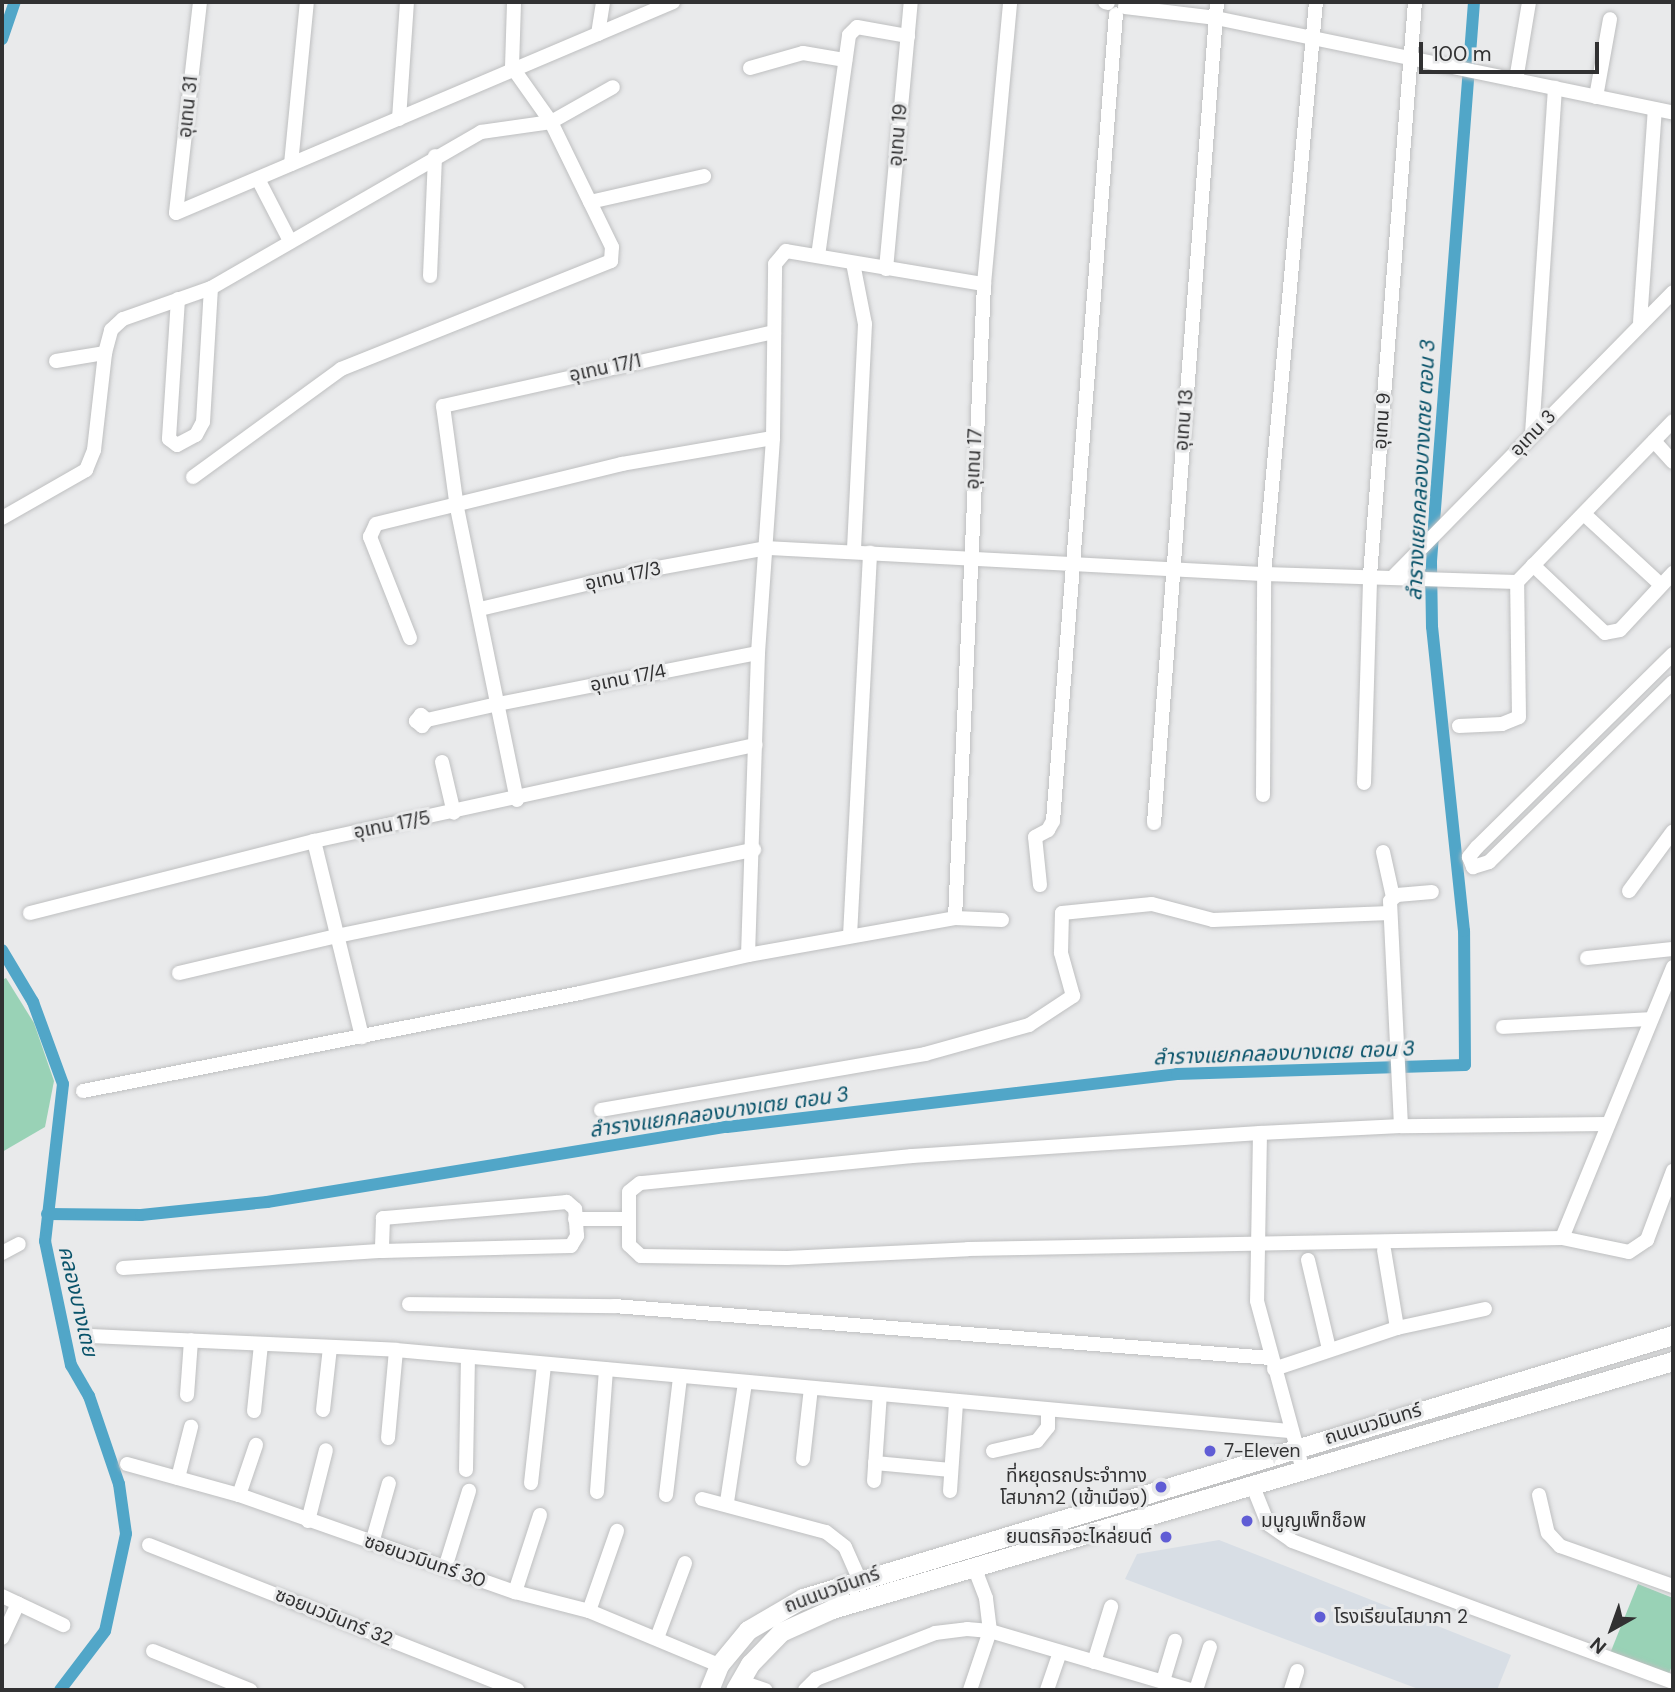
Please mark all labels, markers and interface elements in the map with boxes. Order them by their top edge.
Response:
scale bar [1423,28,1603,72]
text: 100 m [1432,40,1492,68]
street label: อุเทน 31 [173,75,203,139]
street label: อุเทน 19 [884,103,912,167]
water label: ลำรางแยกคลองบางเตย ตอน 3 [1402,339,1440,601]
street label: อุเทน 17/1 [567,349,643,387]
street label: อุเทน 13 [1170,388,1198,452]
street label: อุเทน 9 [1369,392,1395,450]
street label: อุเทน 3 [1505,405,1561,461]
street label: อุเทน 17 [961,428,987,490]
street label: อุเทน 17/3 [583,557,663,595]
street label: อุเทน 17/4 [588,659,668,697]
street label: อุเทน 17/5 [352,806,432,844]
water label: ลำรางแยกคลองบางเตย ตอน 3 [1153,1036,1415,1070]
water label: ลำรางแยกคลองบางเตย ตอน 3 [588,1081,850,1143]
water label: คลองบางเตย [53,1243,103,1359]
street label: ถนนนวมินทร์ [1322,1398,1424,1450]
place label: 7-Eleven [1224,1440,1300,1462]
marker: 7-Eleven [1202,1443,1218,1459]
place label: ที่หยุดรถประจำทาง โสมาภา2 (เข้าเมือง) [1000,1465,1147,1509]
marker: ที่หยุดรถประจำทาง โสมาภา2 (เข้าเมือง) [1153,1479,1169,1495]
place label: มนูญเพ็ทช็อพ [1261,1510,1366,1532]
marker: มนูญเพ็ทช็อพ [1239,1513,1255,1529]
place label: ยนตรกิจอะไหล่ยนต์ [1006,1526,1152,1548]
marker: ยนตรกิจอะไหล่ยนต์ [1158,1529,1174,1545]
street label: ซอยนวมินทร์ 30 [361,1530,489,1592]
street label: ถนนนวมินทร์ [781,1562,883,1618]
street label: ซอยนวมินทร์ 32 [272,1583,396,1651]
north arrow [1577,1594,1647,1664]
place label: โรงเรียนโสมาภา 2 [1334,1606,1468,1628]
marker: โรงเรียนโสมาภา 2 [1312,1609,1328,1625]
text: N [1585,1631,1612,1660]

